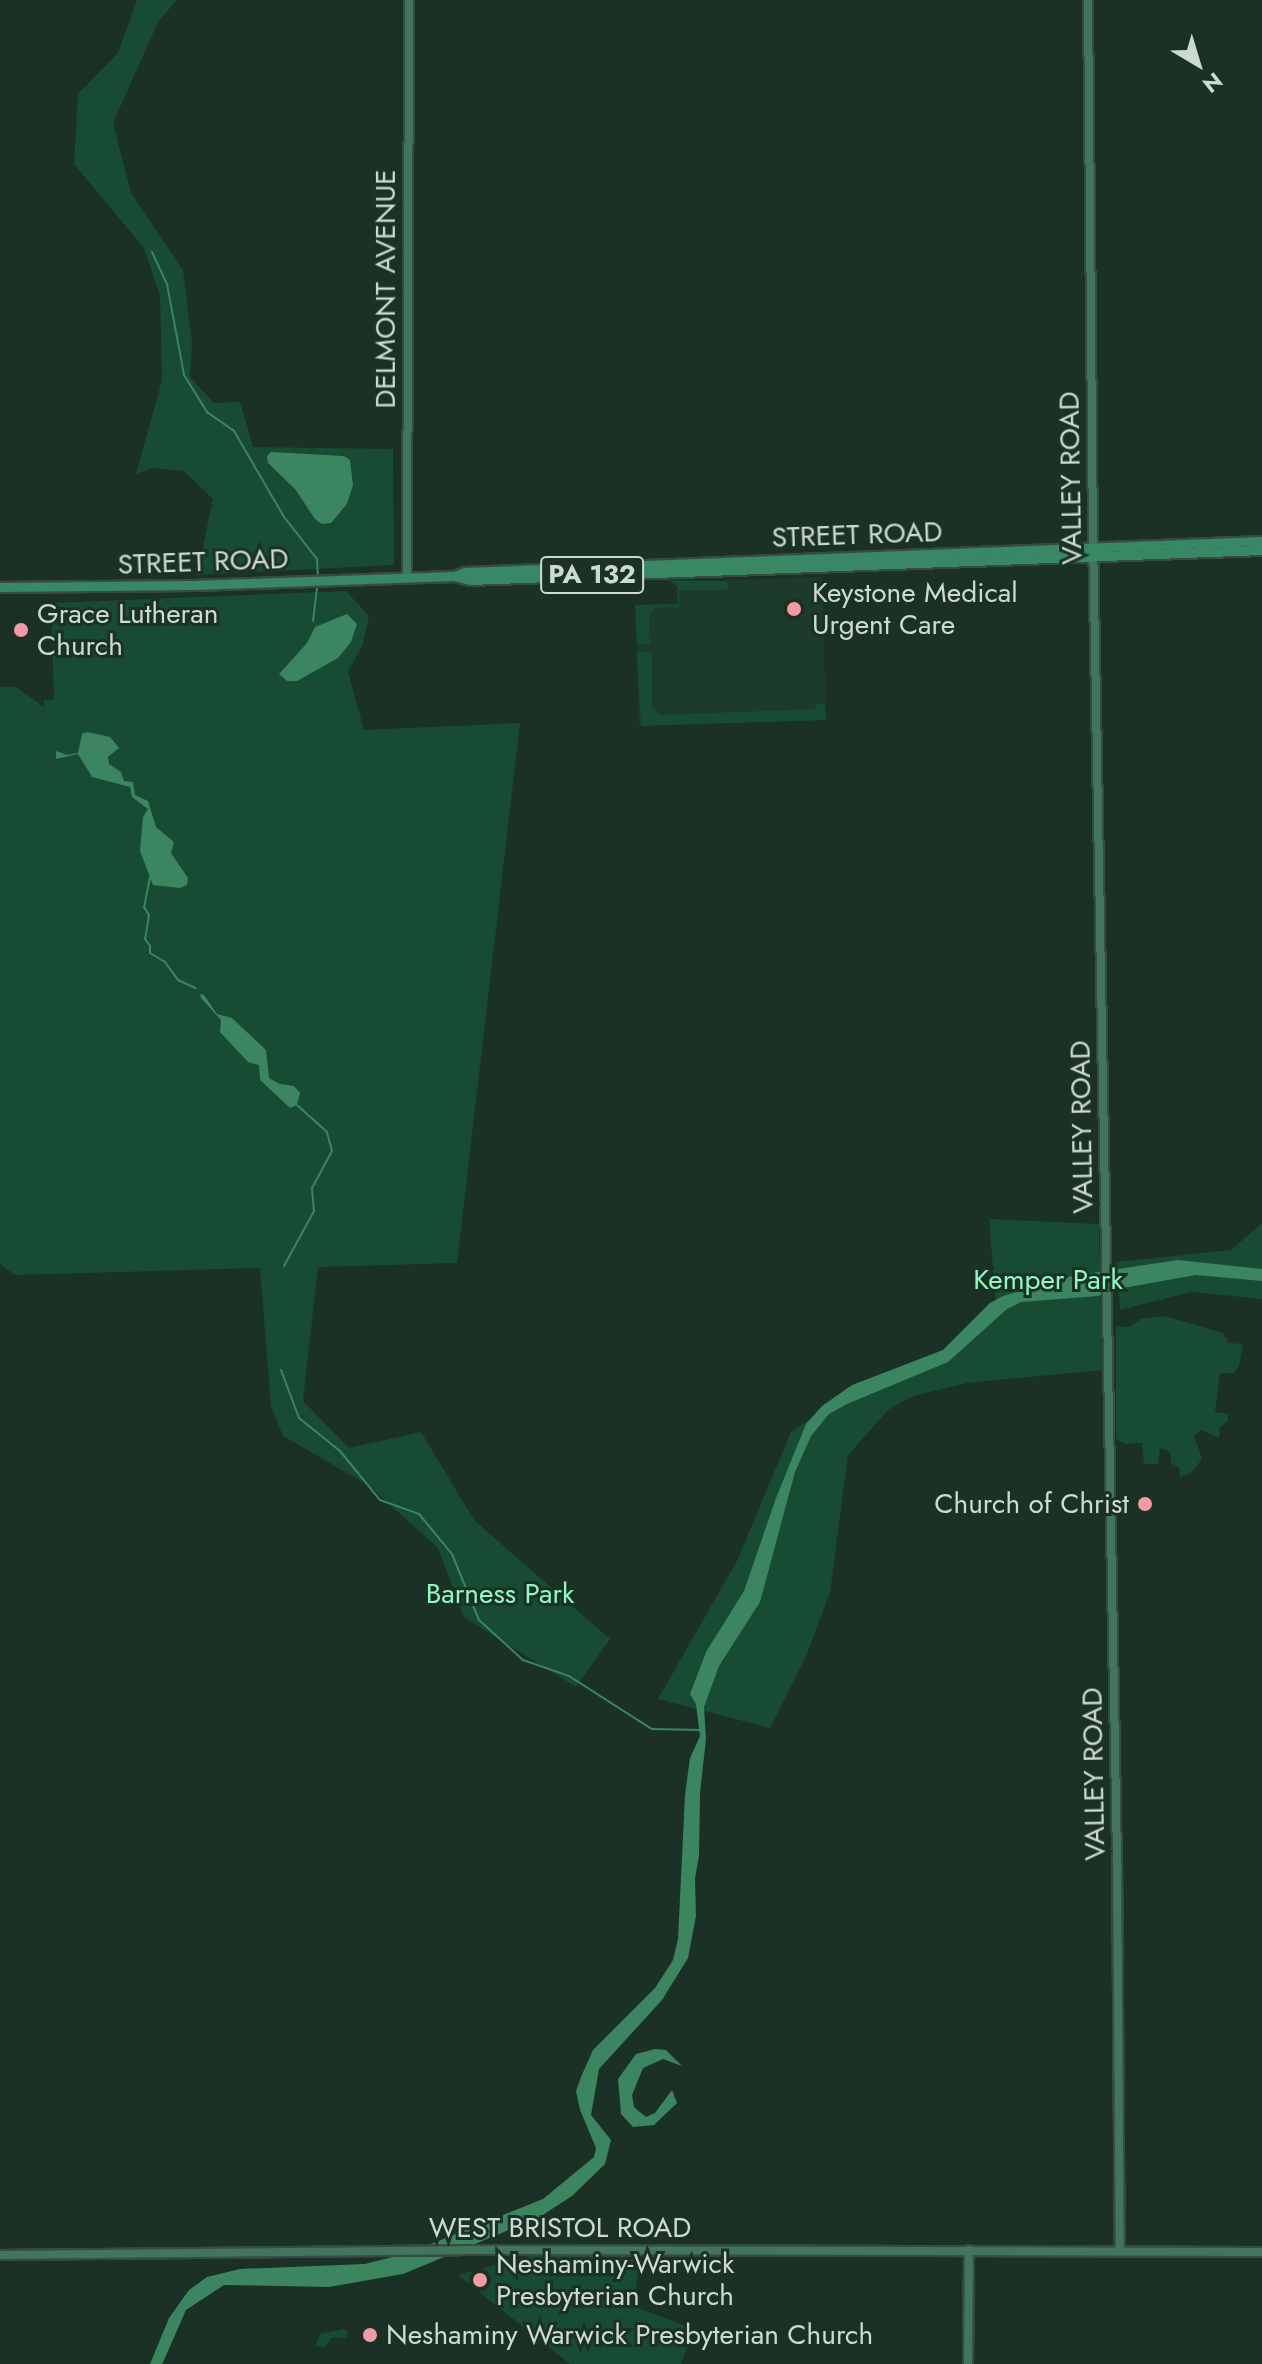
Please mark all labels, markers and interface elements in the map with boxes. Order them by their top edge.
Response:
north arrow [1158,24,1238,104]
text: N [1196,65,1230,101]
street label: DELMONT AVENUE [369,169,403,409]
street label: VALLEY ROAD [1053,391,1089,565]
street label: STREET ROAD [771,515,943,555]
street label: STREET ROAD [117,542,289,582]
road number: PA 132 [540,553,644,597]
place label: Keystone Medical Urgent Care [812,576,1018,642]
place label: Grace Lutheran Church [37,597,218,663]
marker: Keystone Medical Urgent Care [783,598,805,620]
marker: Grace Lutheran Church [12,621,30,639]
street label: VALLEY ROAD [1064,1040,1100,1214]
park label: Kemper Park [973,1263,1123,1297]
place label: Church of Christ [934,1487,1129,1521]
marker: Church of Christ [1136,1495,1154,1513]
park label: Barness Park [426,1577,574,1611]
street label: VALLEY ROAD [1076,1687,1112,1861]
street label: WEST BRISTOL ROAD [429,2211,691,2245]
place label: Neshaminy-Warwick Presbyterian Church [496,2247,734,2313]
marker: Neshaminy-Warwick Presbyterian Church [471,2271,489,2289]
place label: Neshaminy Warwick Presbyterian Church [386,2318,873,2352]
marker: Neshaminy Warwick Presbyterian Church [361,2326,379,2344]

